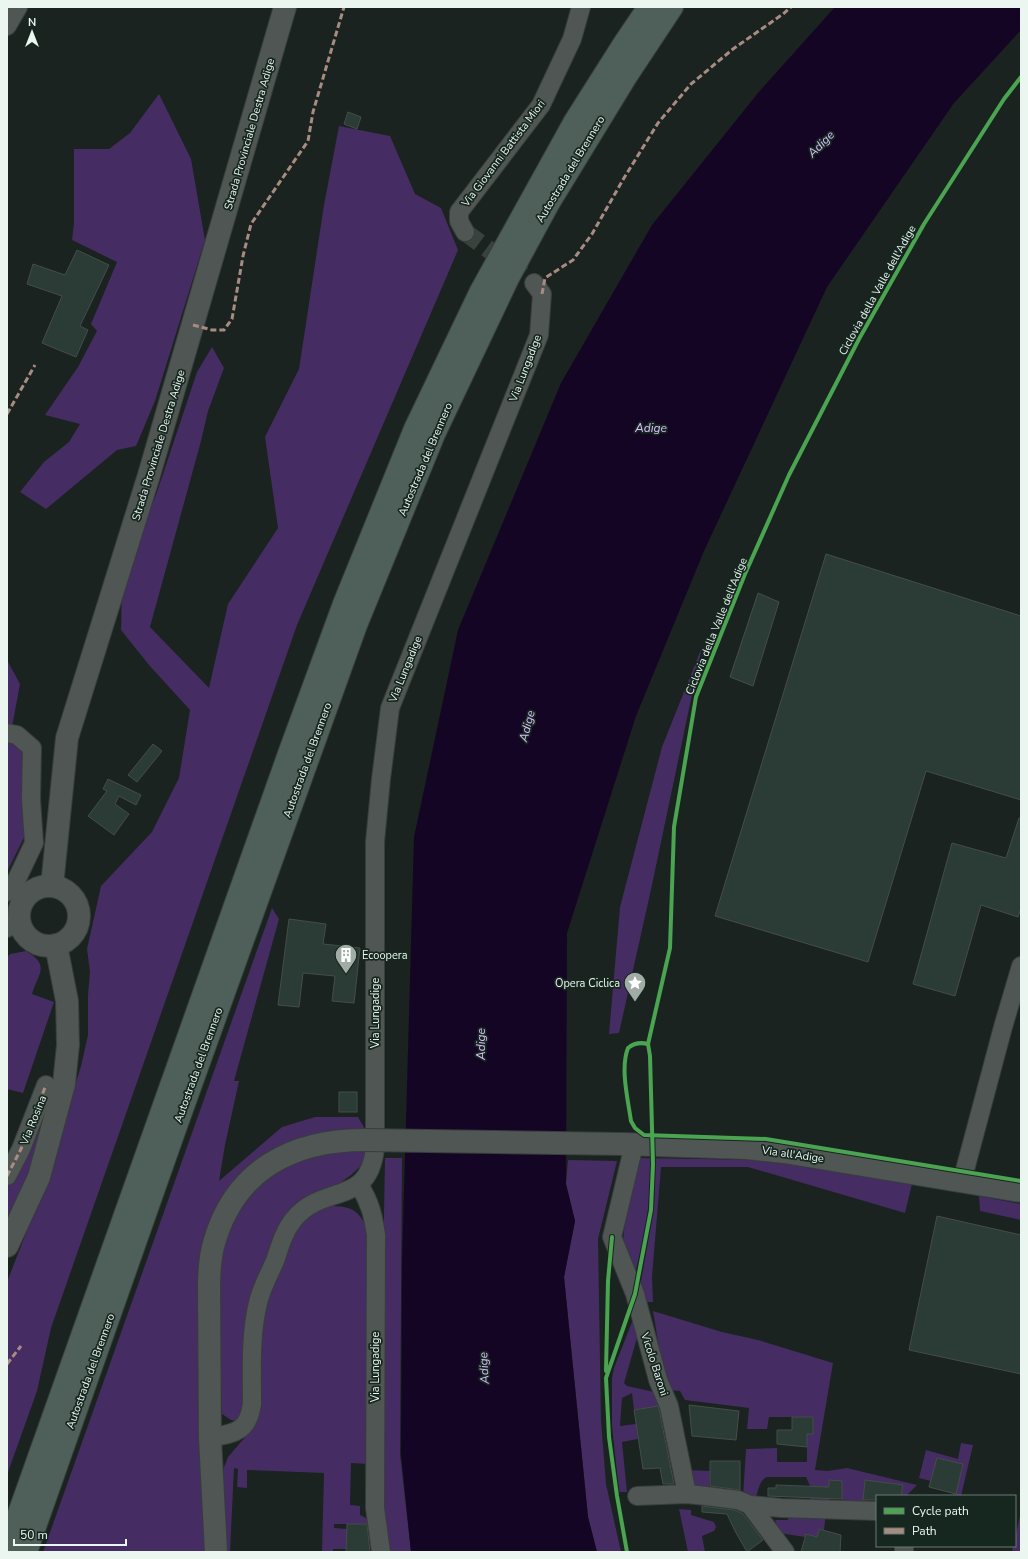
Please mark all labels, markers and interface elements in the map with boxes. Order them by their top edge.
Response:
north arrow [12,12,52,52]
text: N [28,15,36,30]
street label: Strada Provinciale Destra Adige [221,57,278,212]
street label: Via Giovanni Battista Miori [458,97,549,211]
street label: Autostrada del Brennero [533,113,608,225]
water label: Adige [803,127,838,162]
street label: Ciclovia della Valle dell'Adige [835,222,920,358]
street label: Via Lungadige [505,332,545,405]
street label: Strada Provinciale Destra Adige [128,368,189,522]
street label: Autostrada del Brennero [395,400,456,518]
water label: Adige [634,420,668,436]
street label: Ciclovia della Valle dell'Adige [682,555,751,697]
street label: Via Lungadige [385,634,426,706]
street label: Autostrada del Brennero [280,700,335,820]
water label: Adige [515,708,539,744]
building icon: Ecoopera [333,942,359,975]
place label: Ecoopera [362,948,408,963]
place icon: Opera Ciclica [622,970,648,1003]
place label: Opera Ciclica [555,976,620,991]
street label: Via Lungadige [368,978,383,1049]
street label: Autostrada del Brennero [171,1005,226,1125]
water label: Adige [473,1027,489,1061]
street label: Via Rosina [16,1093,50,1148]
street label: Via all'Adige [760,1143,825,1166]
street label: Autostrada del Brennero [63,1311,118,1431]
street label: Vicolo Baroni [637,1330,672,1398]
street label: Via Lungadige [368,1332,383,1403]
water label: Adige [475,1351,493,1385]
legend [876,1495,1016,1547]
text: Cycle path [912,1503,969,1519]
scale bar [14,1521,126,1547]
text: Path [912,1523,937,1539]
text: 50 m [20,1527,48,1543]

